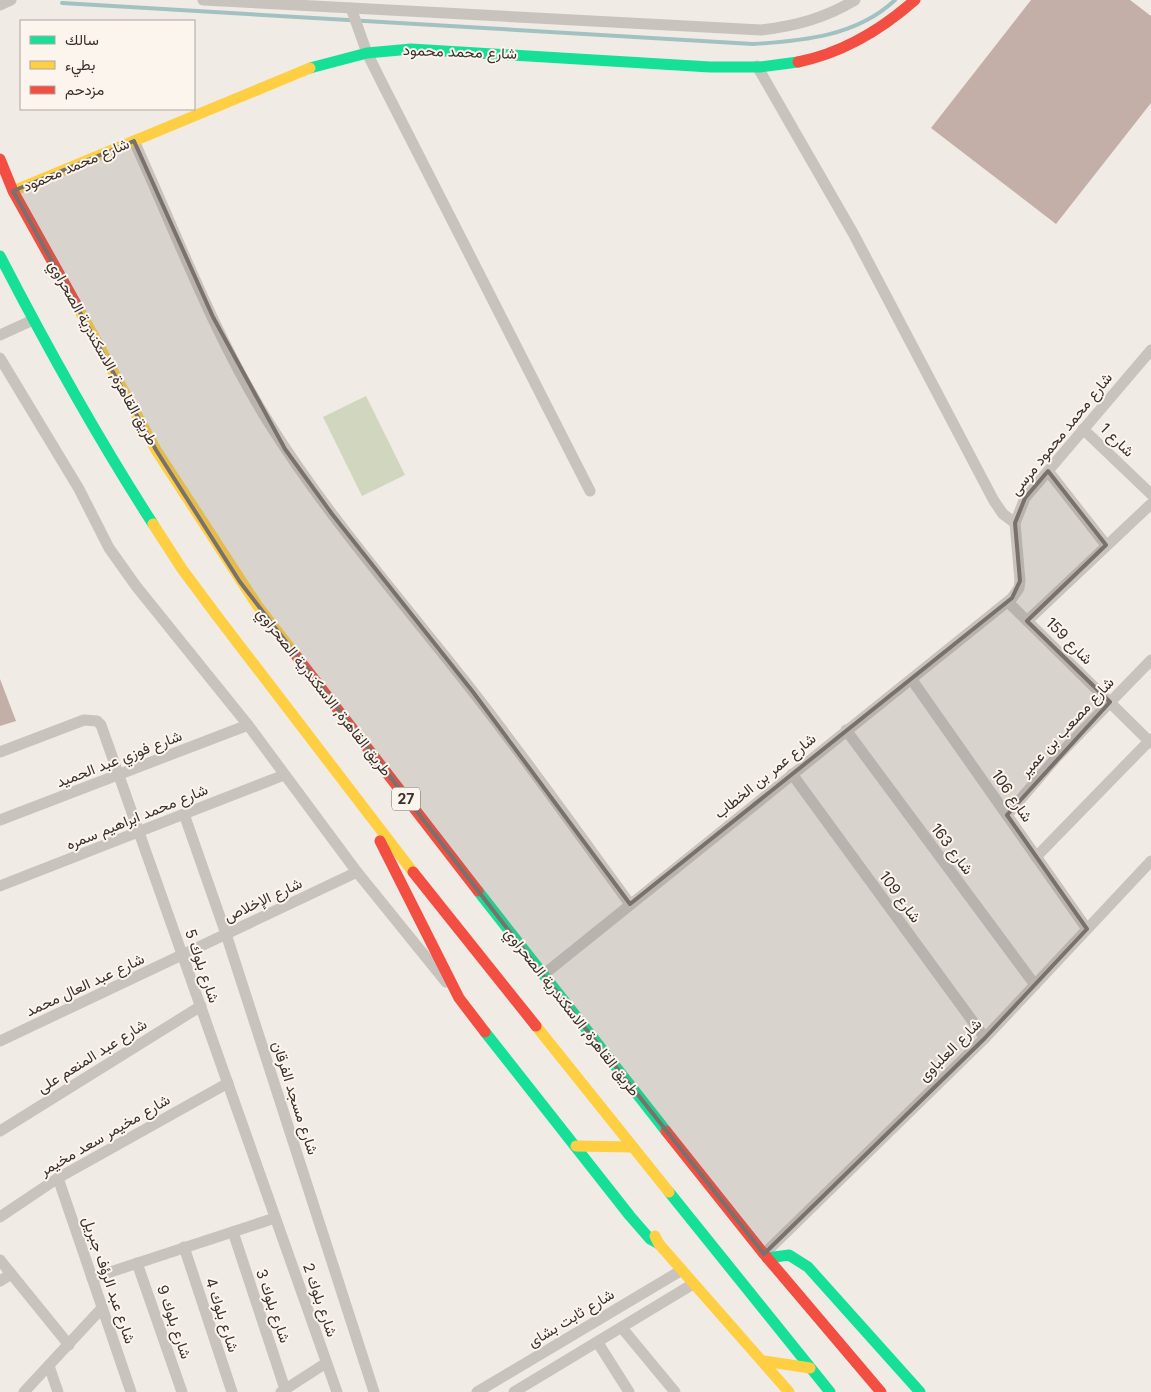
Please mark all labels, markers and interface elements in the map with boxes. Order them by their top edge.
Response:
legend [20,20,195,110]
text: سالك [65,30,99,49]
street label: شارع محمد محمود [403,40,518,65]
text: بطيء [65,55,95,78]
text: مزدحم [65,80,104,100]
street label: شارع محمد محمود [20,133,133,197]
street label: طريق القاهرة, الاسكندرية الصحراوي [41,257,162,451]
street label: شارع محمد محمود مرسى [1005,368,1118,500]
street label: شارع 1 [1095,419,1139,462]
street label: طريق القاهرة, الاسكندرية الصحراوي [250,604,396,782]
street label: شارع 159 [1040,613,1097,670]
street label: شارع مصعب بن عمير [1015,673,1119,783]
street label: شارع فوزي عبد الحميد [53,726,186,795]
street label: شارع عمر بن الخطاب [710,729,821,824]
street label: شارع 106 [986,766,1037,827]
street label: شارع محمد ابراهيم سمره [63,779,211,856]
road number: 27 [392,788,420,811]
street label: شارع 163 [925,819,978,879]
street label: شارع 109 [874,867,926,928]
street label: شارع الإخلاص [221,873,306,928]
street label: طريق القاهرة, الاسكندرية الصحراوي [498,924,644,1102]
street label: شارع بلوك 5 [179,926,224,1006]
street label: شارع عبد العال محمد [23,949,148,1022]
street label: شارع عبد المنعم على [33,1014,151,1099]
street label: شارع العلباوى [914,1014,987,1087]
street label: شارع مسجد الفرقان [266,1039,323,1158]
street label: شارع مخيمر سعد مخيمر [35,1089,174,1182]
street label: شارع عبد الرؤف جبريل [77,1214,140,1347]
street label: شارع بلوك 2 [297,1260,342,1340]
street label: شارع بلوك 3 [250,1266,295,1346]
street label: شارع بلوك 4 [200,1275,244,1355]
street label: شارع بلوك 9 [151,1282,196,1362]
street label: شارع ثابت بشاى [524,1284,619,1353]

